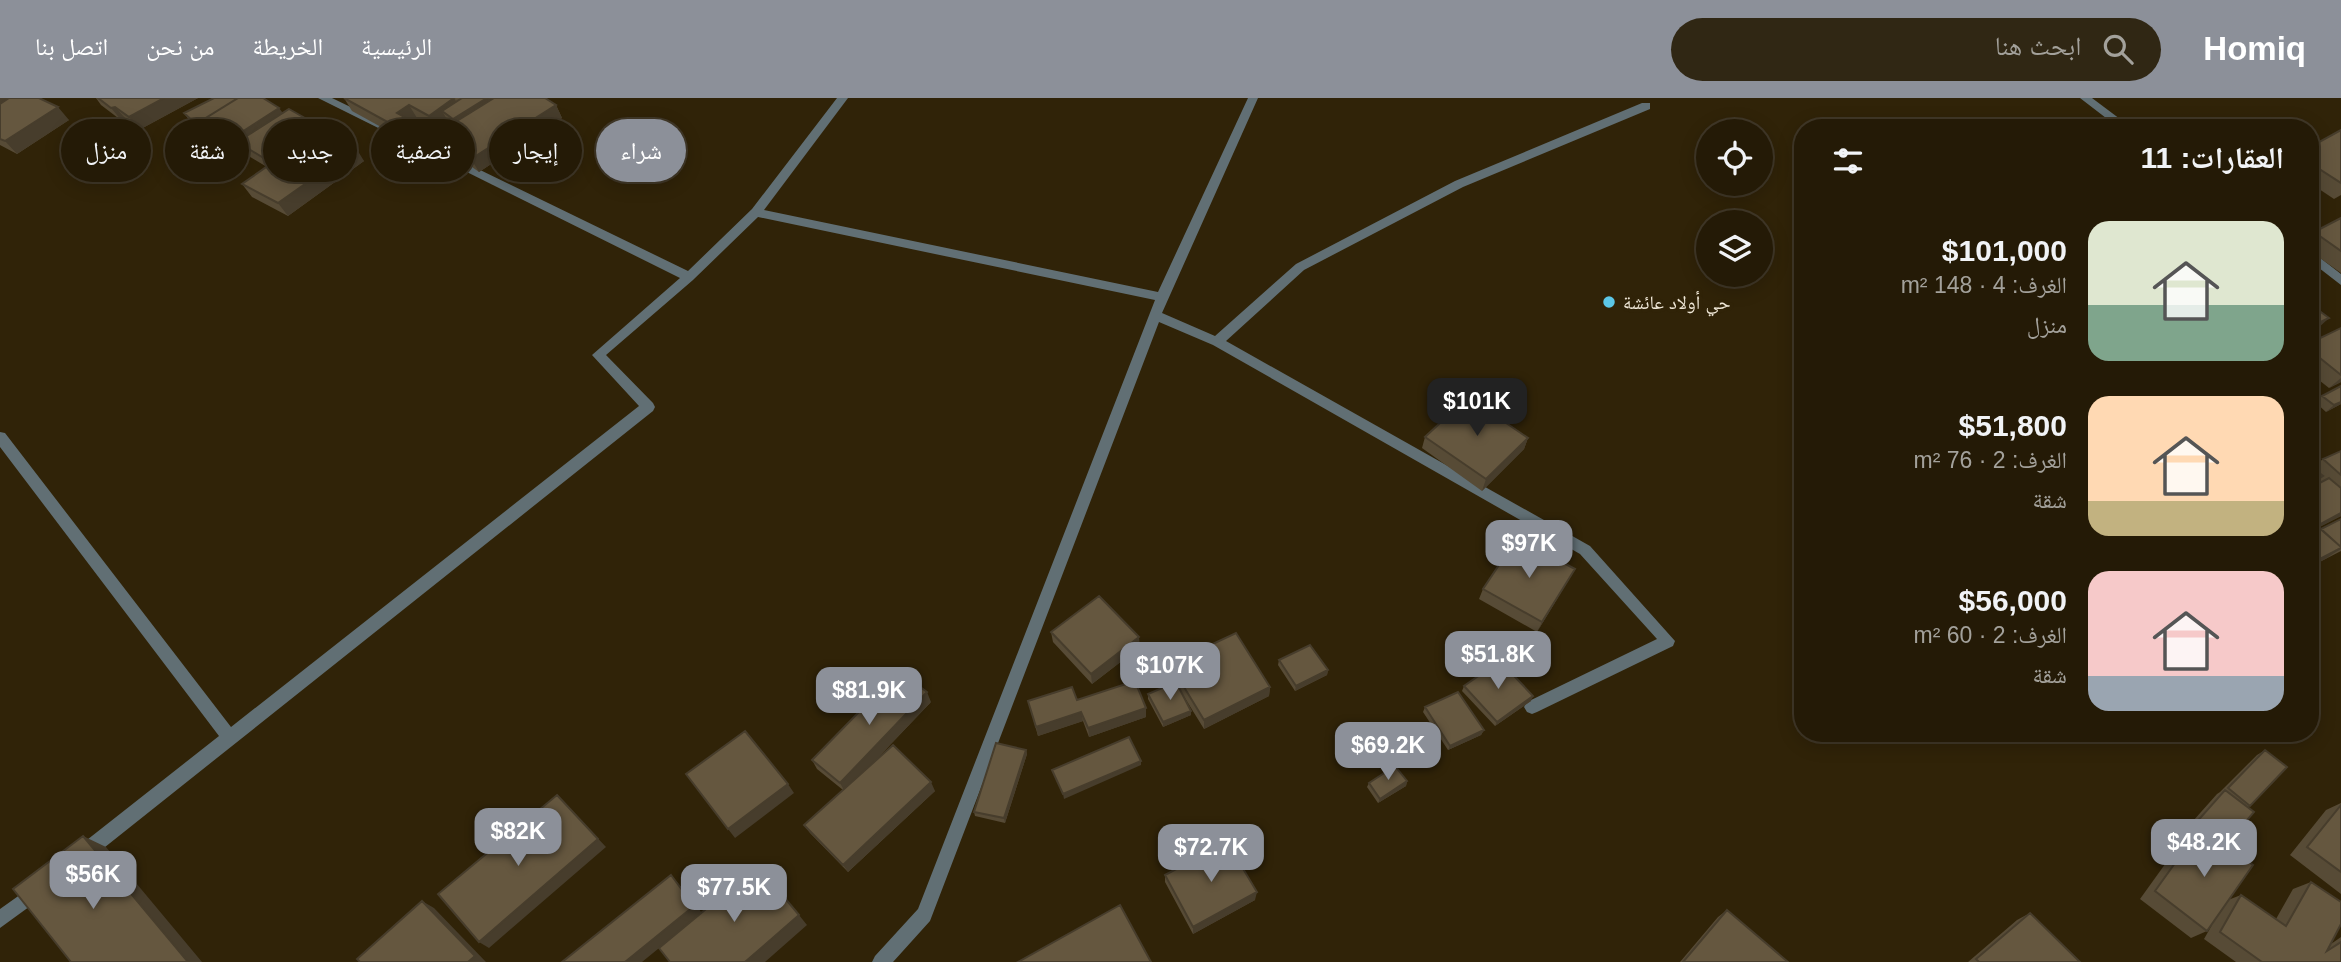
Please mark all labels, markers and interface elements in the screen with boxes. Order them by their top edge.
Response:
search box [1671,18,2161,81]
icon: search [2099,30,2137,68]
text: Homiq [2203,30,2306,67]
text: ابحث هنا [1995,31,2081,61]
text: اتصل بنا [35,33,108,60]
text: من نحن [146,33,214,60]
text: الخريطة [252,33,323,60]
text: الرئيسية [361,33,432,60]
chip: منزل [61,119,151,182]
chip: شقة [165,119,249,182]
chip: جديد [263,119,357,182]
chip: تصفية [371,119,475,182]
chip: إيجار [489,119,582,182]
chip: شراء [596,119,686,182]
map controls [1696,119,1773,287]
button: locate [1696,119,1773,196]
text: العقارات: 11 [2140,141,2284,174]
icon: filters [1829,142,1867,180]
button: layers [1696,210,1773,287]
text: $101,000 [1942,234,2067,267]
icon: home [2144,249,2228,333]
text: الغرف: 4 · 148 m² [1901,272,2067,298]
place label: حي أولاد عائشة [1623,291,1731,317]
marker: حي أولاد عائشة [1601,294,1617,310]
text: منزل [2027,312,2067,338]
pin: $101K [1428,378,1526,438]
text: $101K [1443,388,1511,414]
text: $51,800 [1959,409,2067,442]
icon: home [2144,424,2228,508]
text: الغرف: 2 · 76 m² [1913,447,2067,473]
text: شقة [2033,487,2067,513]
pin: $97K [1488,520,1570,580]
text: $97K [1502,530,1556,556]
text: $56,000 [1959,584,2067,617]
icon: home [2144,599,2228,683]
text: الغرف: 2 · 60 m² [1913,622,2067,648]
pin: $51.8K [1441,632,1555,691]
text: $51.8K [1461,641,1535,667]
pin: $107K [1121,642,1219,702]
text: $107K [1136,652,1204,678]
text: شقة [2033,662,2067,688]
pin: $81.9K [812,668,926,727]
text: $81.9K [832,677,906,703]
pin: $69.2K [1331,722,1445,782]
text: $69.2K [1351,732,1425,758]
pin: $82K [477,808,559,868]
text: $82K [491,818,545,844]
pin: $48.2K [2147,820,2261,879]
pin: $72.7K [1154,824,1268,884]
text: $48.2K [2167,829,2241,855]
text: $72.7K [1174,834,1248,860]
pin: $56K [52,852,134,911]
text: $56K [66,861,120,887]
pin: $77.5K [677,864,791,924]
text: $77.5K [697,874,771,900]

